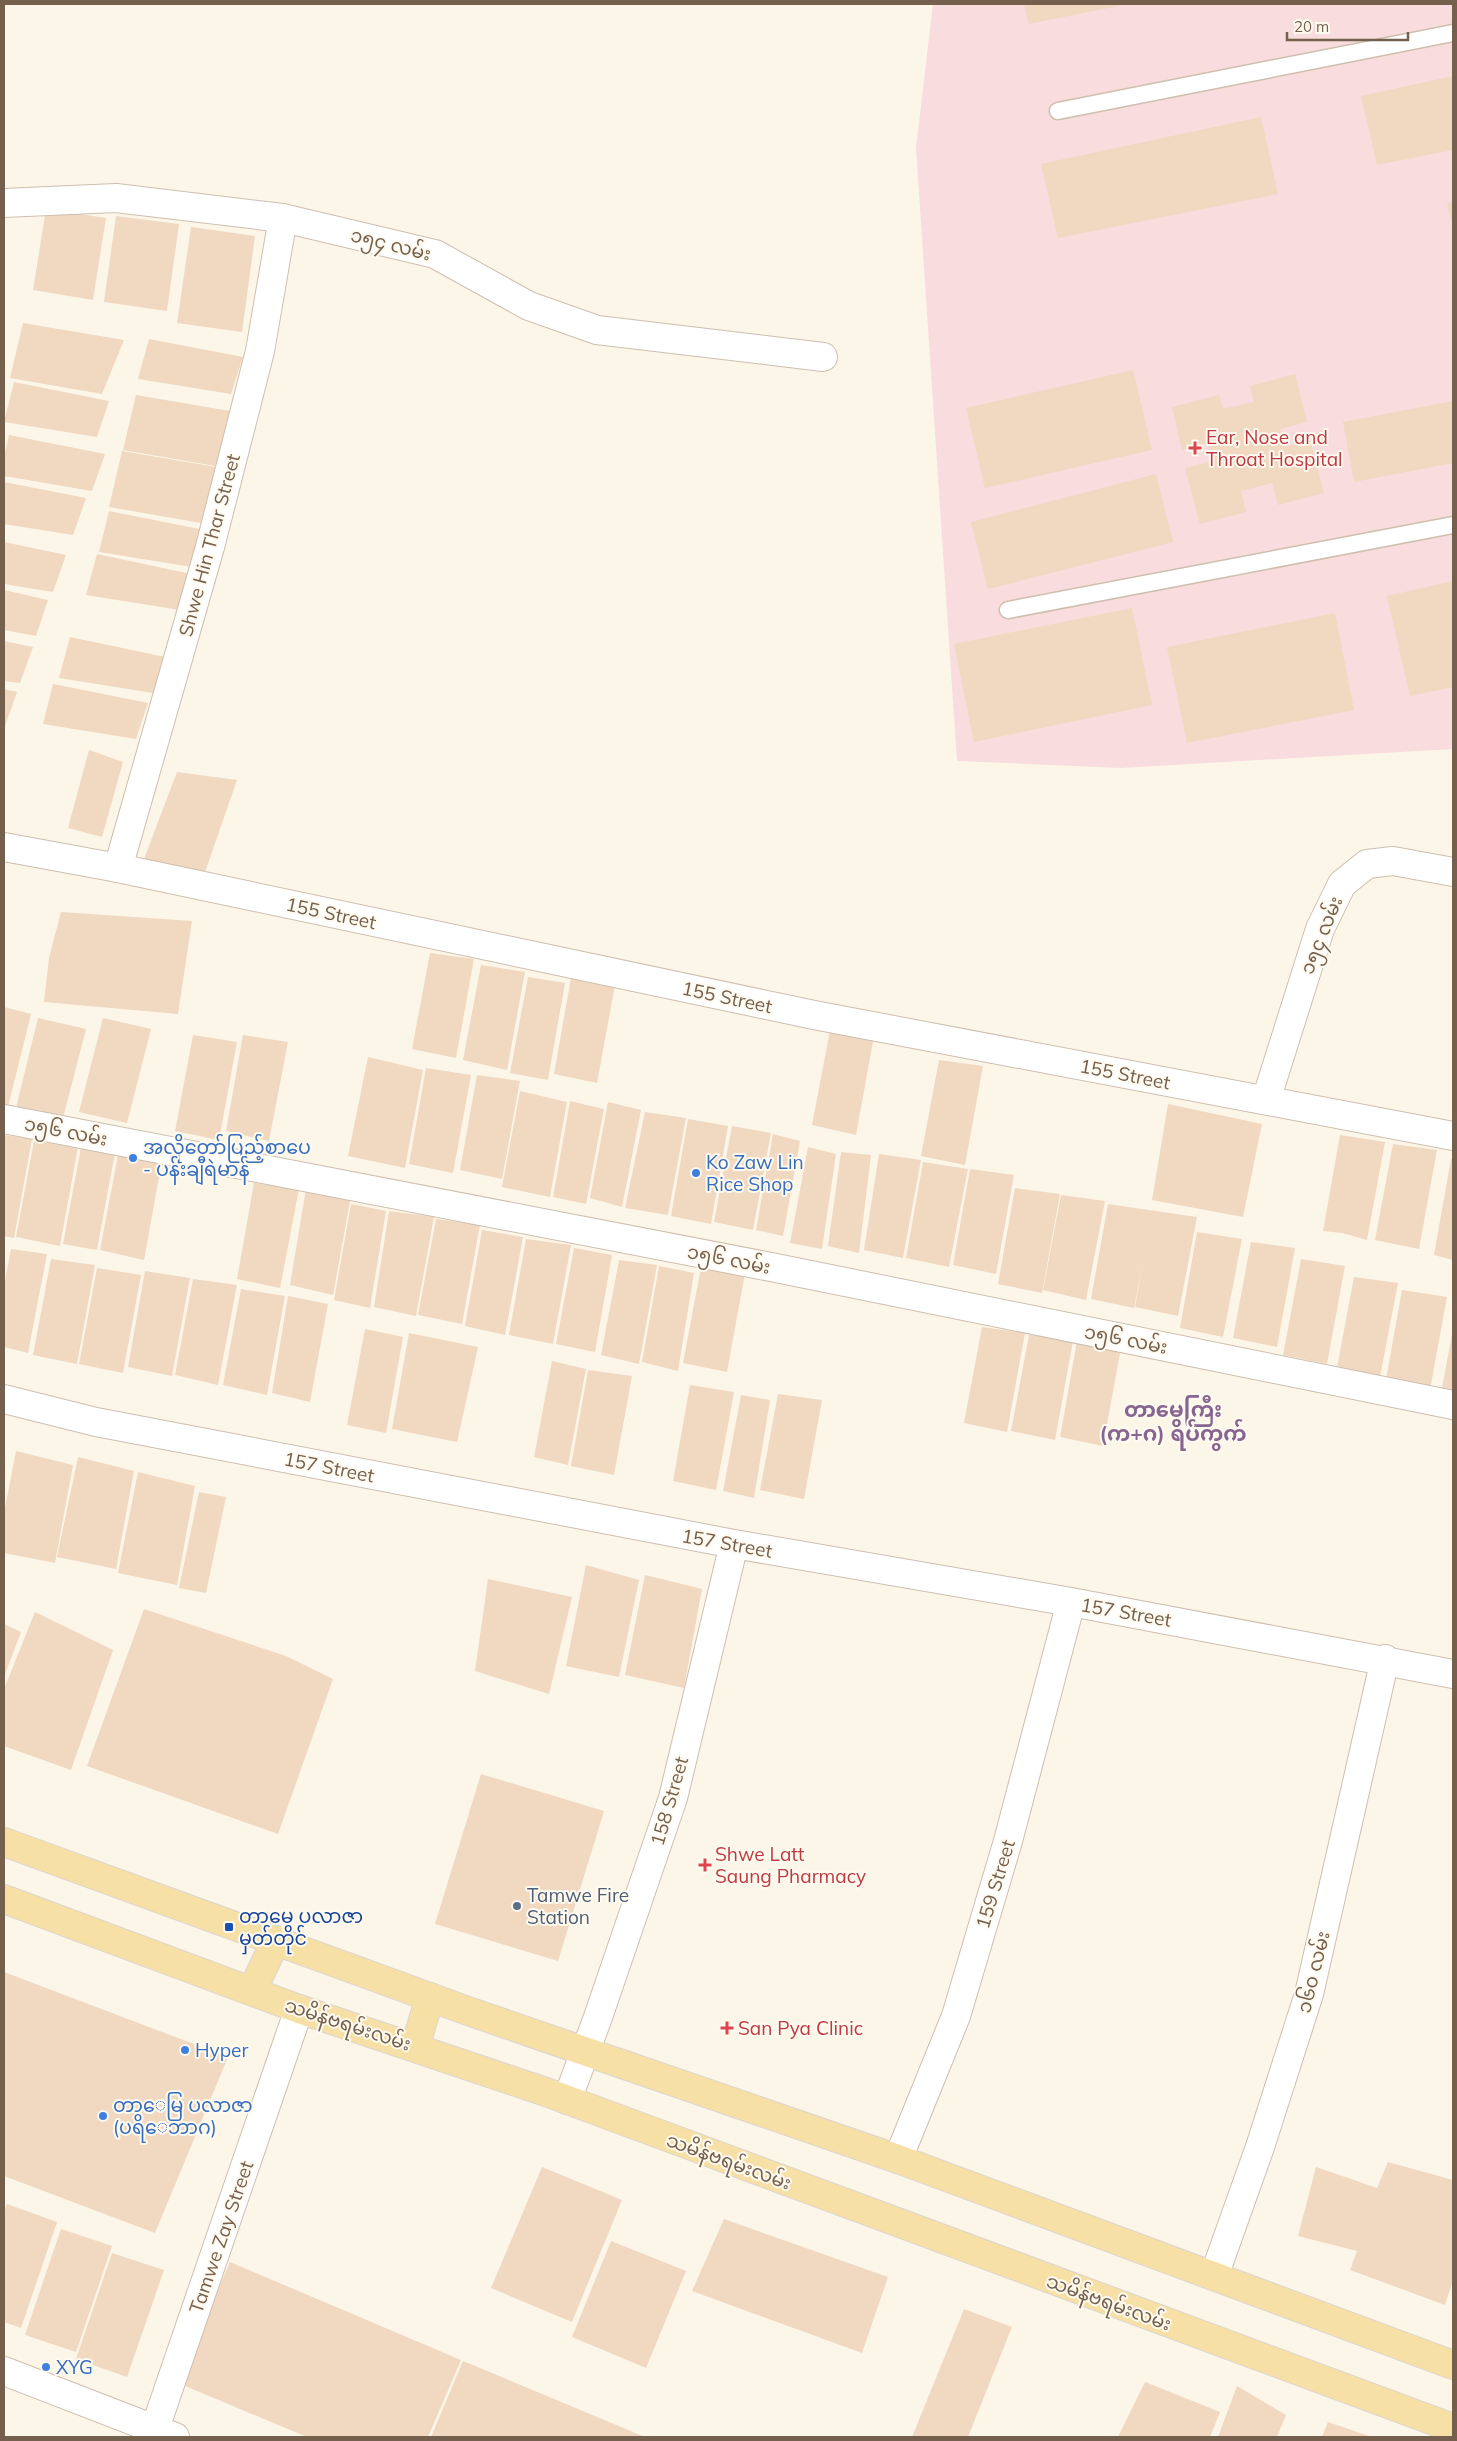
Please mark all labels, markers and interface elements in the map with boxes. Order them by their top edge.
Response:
scale bar [1287,10,1408,42]
text: 20 m [1294,17,1329,36]
street label: ၁၅၄ လမ်း [347,220,434,269]
place label: Ear, Nose and Throat Hospital [1206,425,1343,471]
marker: Ear, Nose and Throat Hospital [1188,441,1202,455]
street label: Shwe Hin Thar Street [173,451,245,639]
street label: 155 Street [284,892,379,934]
street label: ၁၅၄ လမ်း [1293,892,1351,979]
street label: 155 Street [680,976,775,1018]
street label: 155 Street [1078,1053,1173,1095]
street label: ၁၅၆ လမ်း [22,1109,110,1155]
place label: အလိုတော်ပြည့်စာပေ - ပန်းချီရဲမာန် [143,1133,311,1185]
place label: Ko Zaw Lin Rice Shop [706,1150,804,1196]
marker: အလိုတော်ပြည့်စာပေ - ပန်းချီရဲမာန် [127,1152,139,1164]
marker: Ko Zaw Lin Rice Shop [690,1167,702,1179]
street label: ၁၅၆ လမ်း [685,1237,773,1283]
street label: ၁၅၆ လမ်း [1082,1317,1170,1363]
district label: တာမွေကြီး (က+ဂ) ရပ်ကွက် [1099,1395,1247,1451]
street label: 157 Street [282,1446,377,1488]
street label: 157 Street [680,1523,775,1563]
street label: 157 Street [1079,1592,1174,1632]
street label: 158 Street [645,1753,693,1848]
street label: 159 Street [970,1836,1020,1931]
place label: Shwe Latt Saung Pharmacy [715,1842,866,1888]
marker: Shwe Latt Saung Pharmacy [699,1859,711,1871]
place label: Tamwe Fire Station [527,1883,629,1929]
marker: Tamwe Fire Station [511,1900,523,1912]
place label: တာမွေ ပလာဇာ မှတ်တိုင် [239,1904,363,1955]
marker: တာမွေ ပလာဇာ မှတ်တိုင် [223,1921,235,1933]
street label: ၁၆၀ လမ်း [1289,1928,1335,2016]
street label: သမိန်ဗရမ်းလမ်း [281,1990,415,2059]
place label: San Pya Clinic [738,2016,863,2040]
marker: San Pya Clinic [720,2021,734,2035]
place label: Hyper [195,2038,248,2062]
marker: Hyper [179,2044,191,2056]
place label: တာေမြ ပလာဇာ (ပရိေဘာဂ) [113,2092,253,2143]
marker: တာေမြ ပလာဇာ (ပရိေဘာဂ) [97,2110,109,2122]
street label: သမိန်ဗရမ်းလမ်း [662,2125,795,2198]
street label: Tamwe Zay Street [184,2157,258,2316]
street label: သမိန်ဗရမ်းလမ်း [1042,2266,1175,2339]
place label: XYG [56,2355,93,2379]
marker: XYG [40,2361,52,2373]

